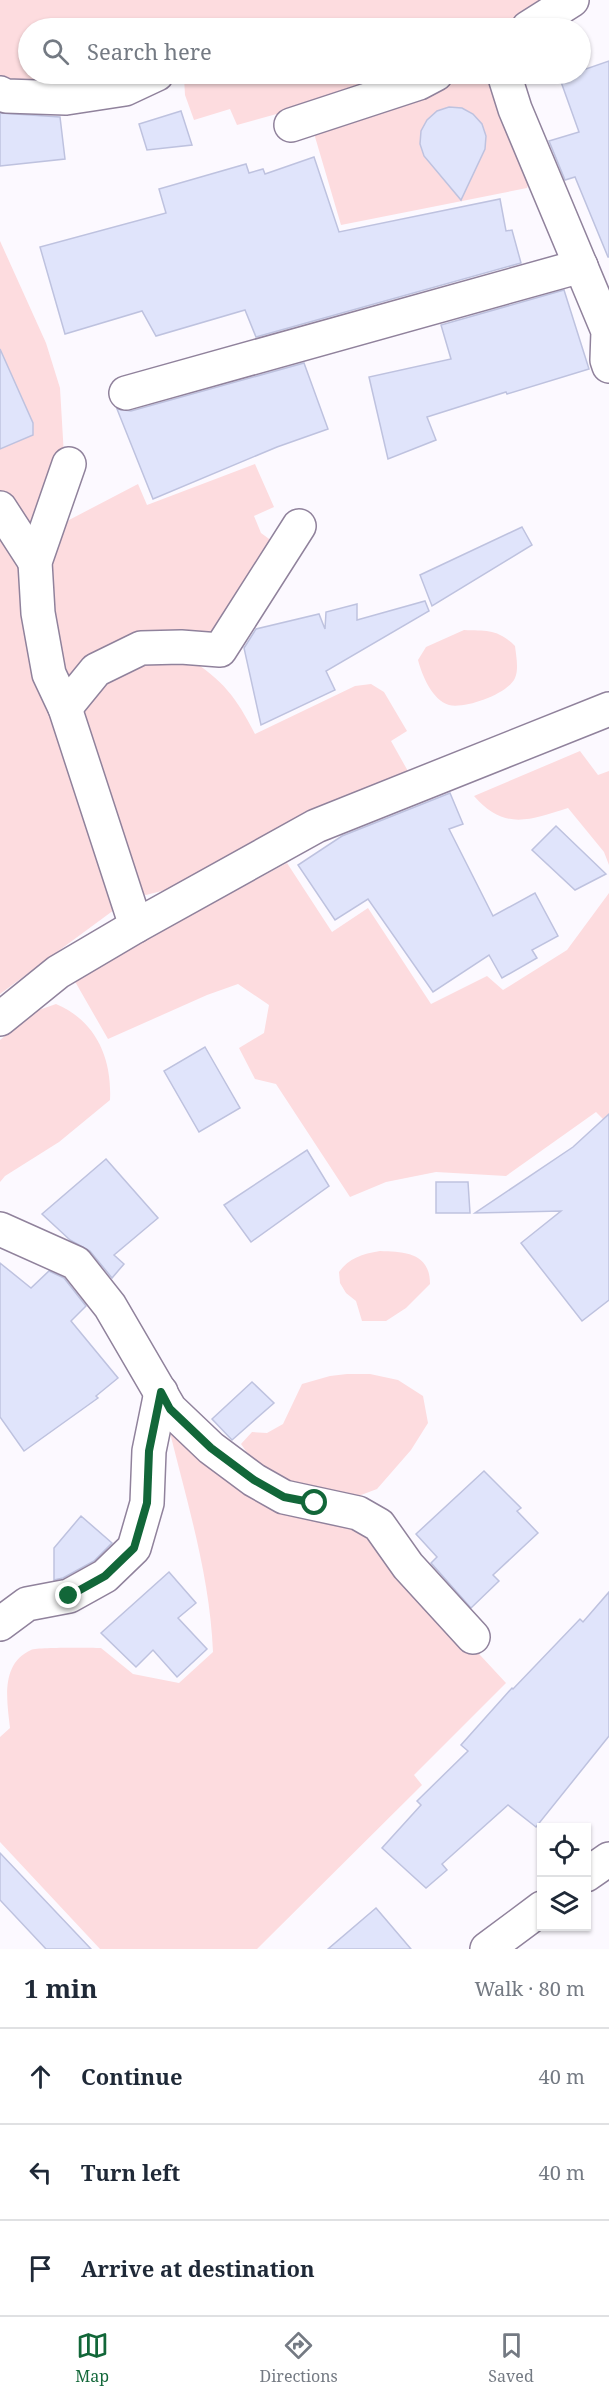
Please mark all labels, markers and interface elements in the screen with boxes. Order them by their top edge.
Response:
search box [18,18,591,84]
icon: search [39,35,72,68]
text: Search here [87,36,212,66]
route start [301,1489,327,1515]
route end [55,1582,81,1608]
map controls [537,1823,591,1931]
button: locate [537,1823,591,1877]
button: layers [537,1877,591,1931]
text: 1 min [24,1970,98,2006]
text: Walk · 80 m [474,1975,585,2002]
icon: ahead [24,2060,57,2093]
text: Continue [81,2061,183,2091]
text: 40 m [539,2063,585,2090]
icon: left [24,2156,57,2189]
text: Turn left [81,2157,180,2187]
text: 40 m [539,2159,585,2186]
icon: arrive [24,2252,57,2285]
text: Arrive at destination [81,2253,315,2283]
tab: Map [75,2329,109,2387]
tab: Directions [260,2329,338,2387]
tab: Saved [488,2329,534,2387]

